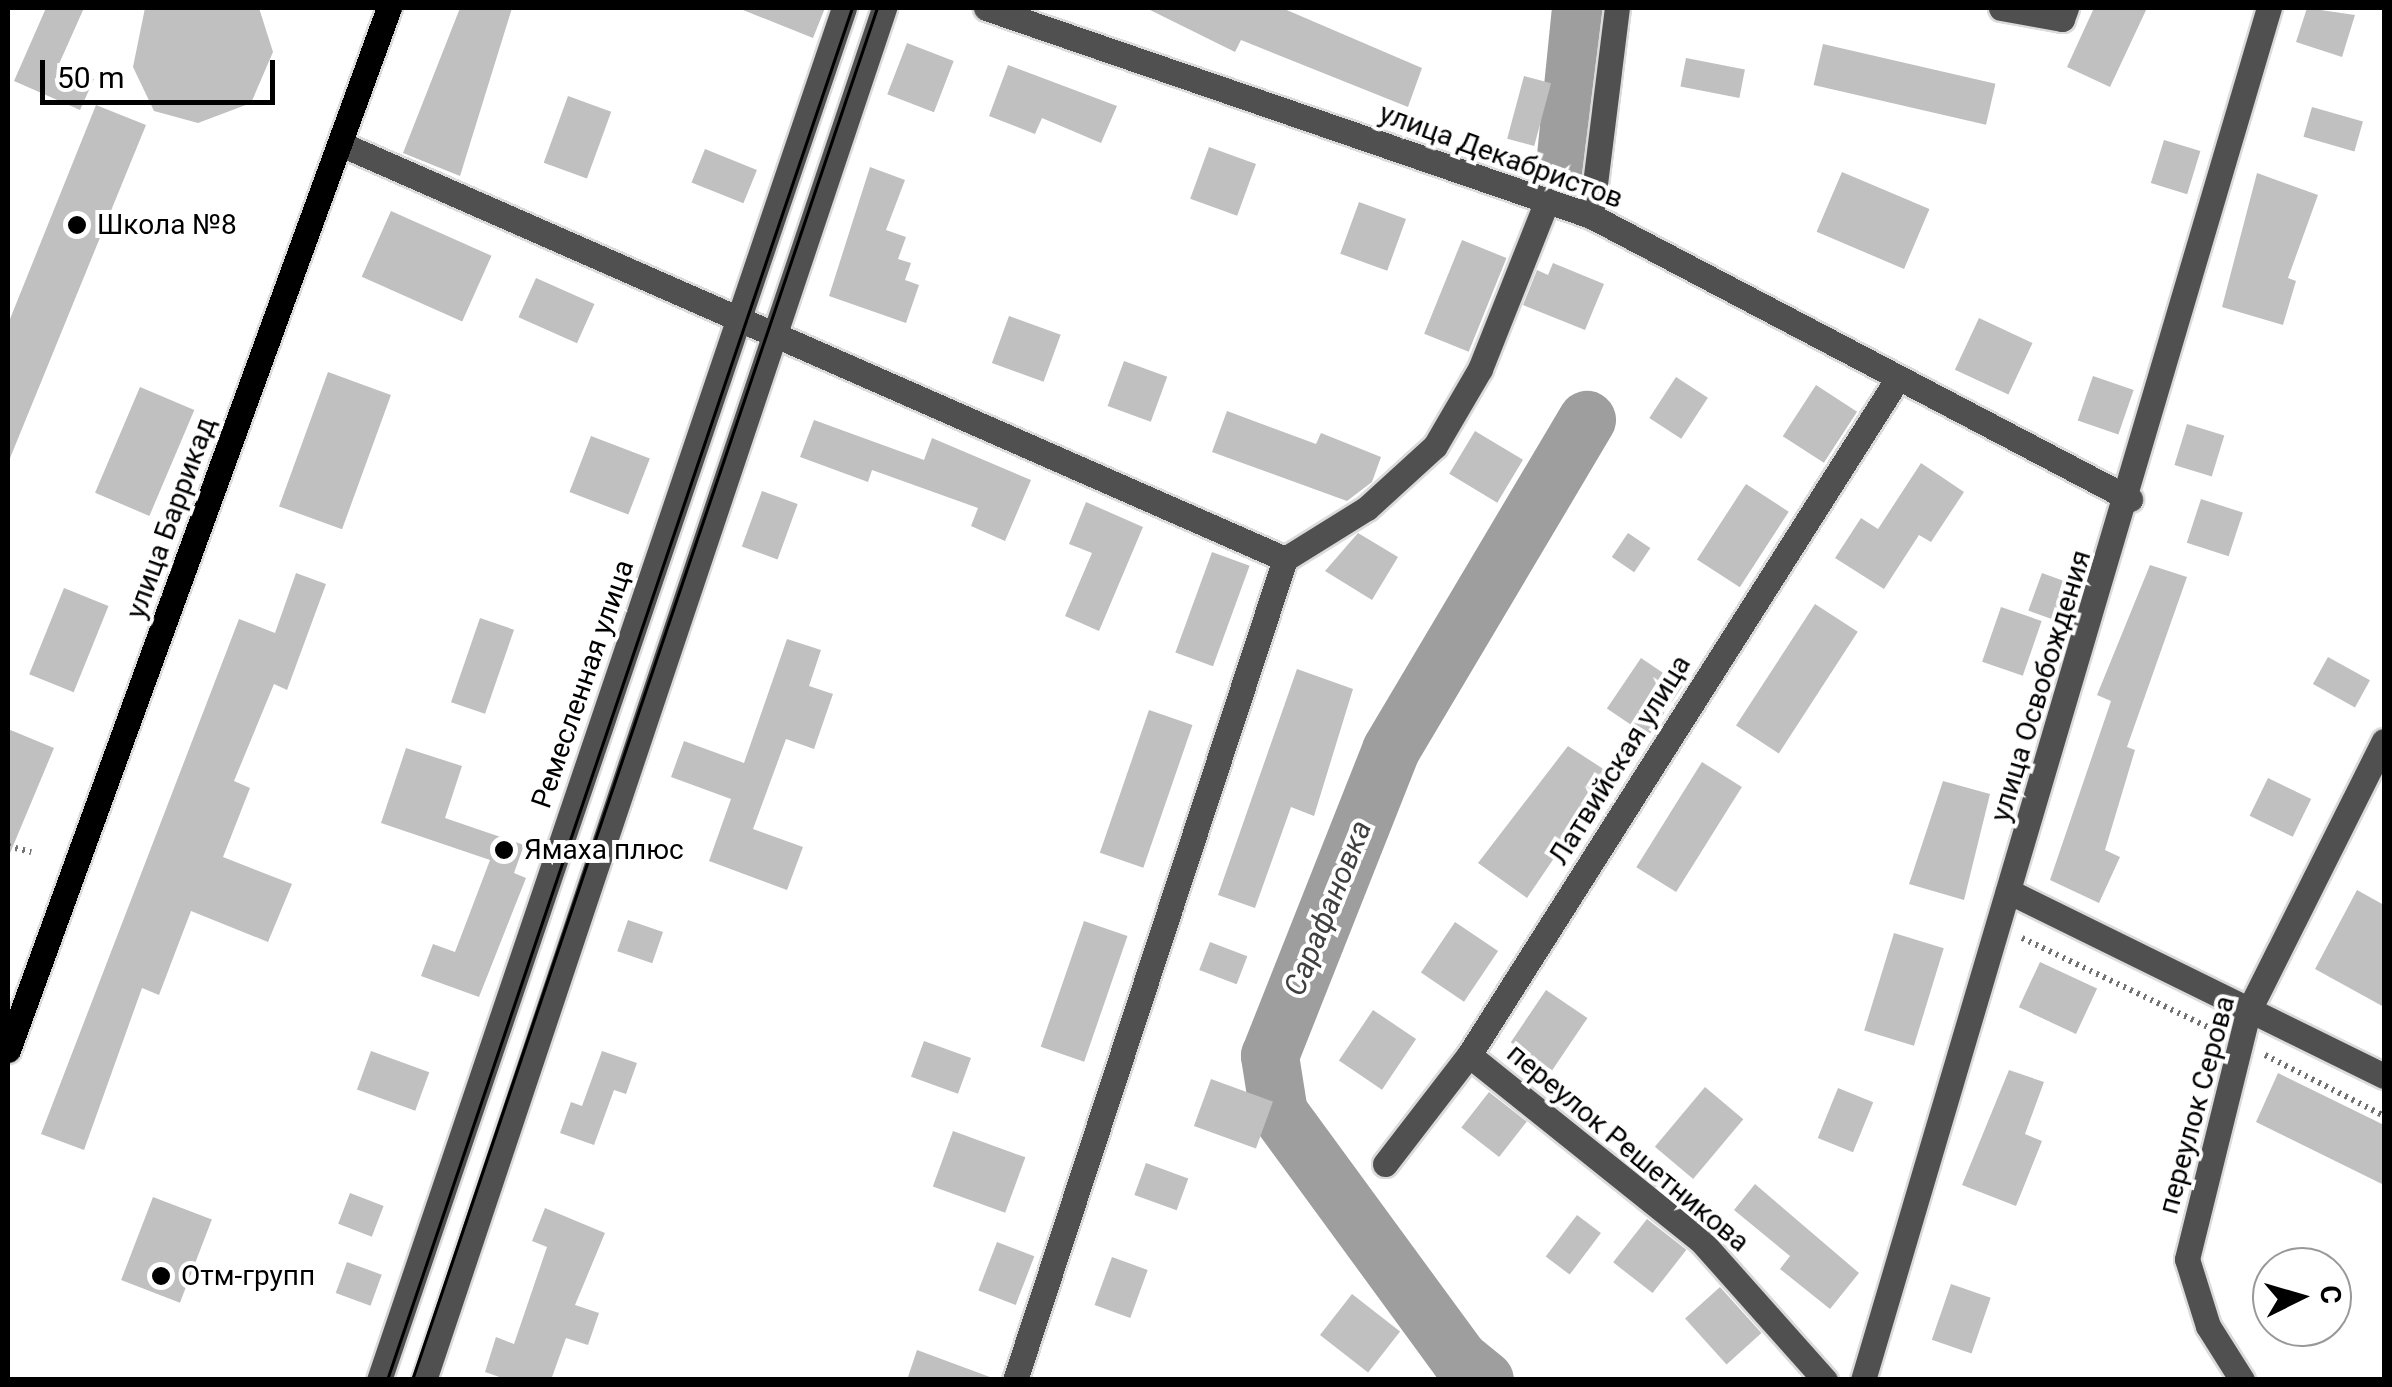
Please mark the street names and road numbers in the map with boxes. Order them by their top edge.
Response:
street label: улица Декабристов [1375,96,1627,216]
street label: улица Баррикад [119,413,223,623]
street label: улица Освобождения [1984,546,2098,826]
street label: Ремесленная улица [525,555,641,813]
street label: Латвийская улица [1542,649,1698,871]
street label: переулок Серова [2152,992,2242,1218]
street label: переулок Решетникова [1500,1037,1756,1259]

